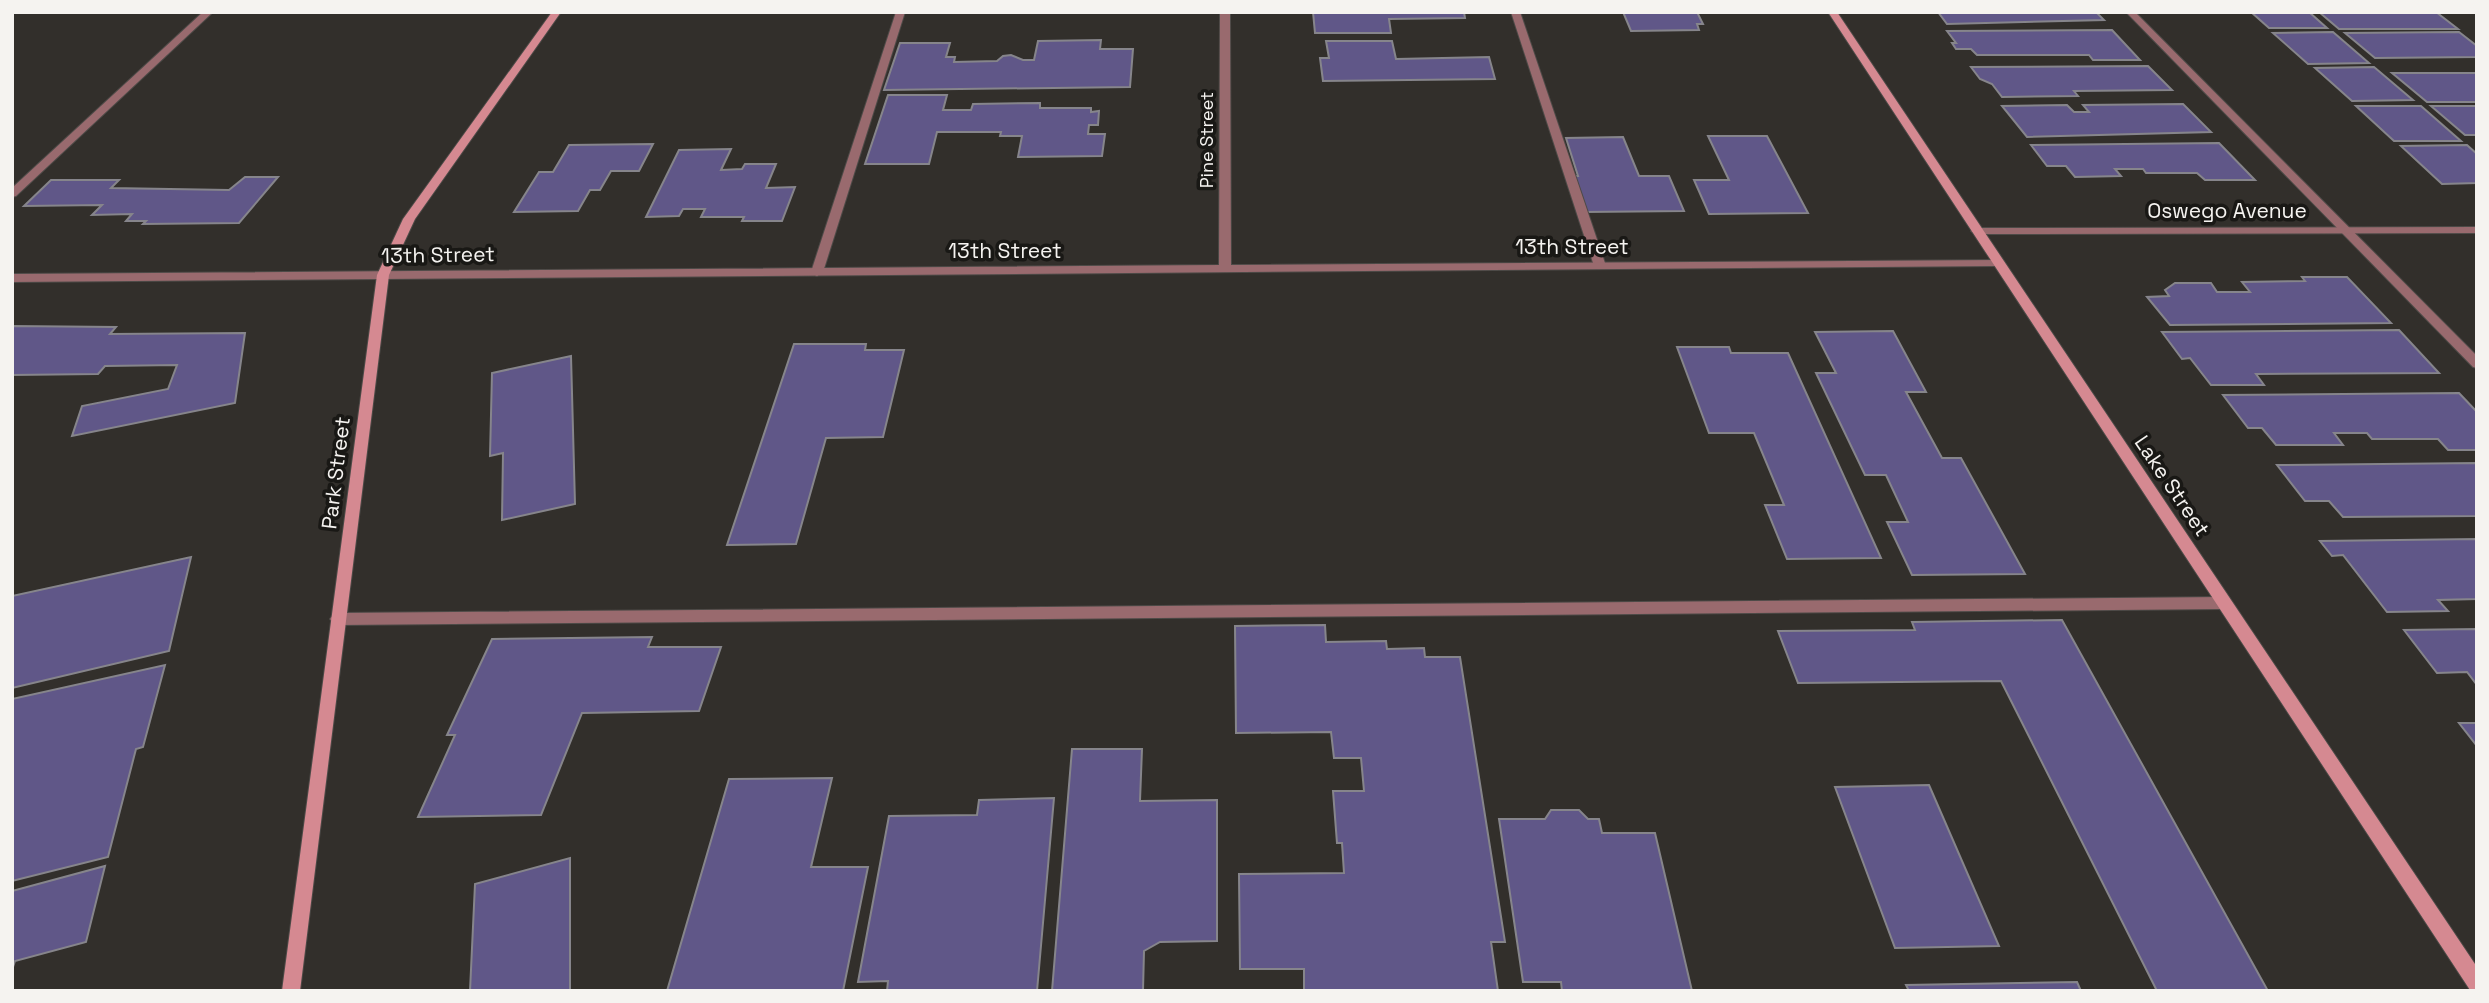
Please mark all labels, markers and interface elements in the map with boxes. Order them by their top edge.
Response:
street label: Pine Street [1195,92,1218,188]
street label: Oswego Avenue [2147,197,2307,224]
street label: 13th Street [1515,233,1629,260]
street label: 13th Street [948,237,1062,264]
street label: 13th Street [381,240,495,269]
street label: Park Street [315,415,356,531]
street label: Lake Street [2129,430,2216,541]

